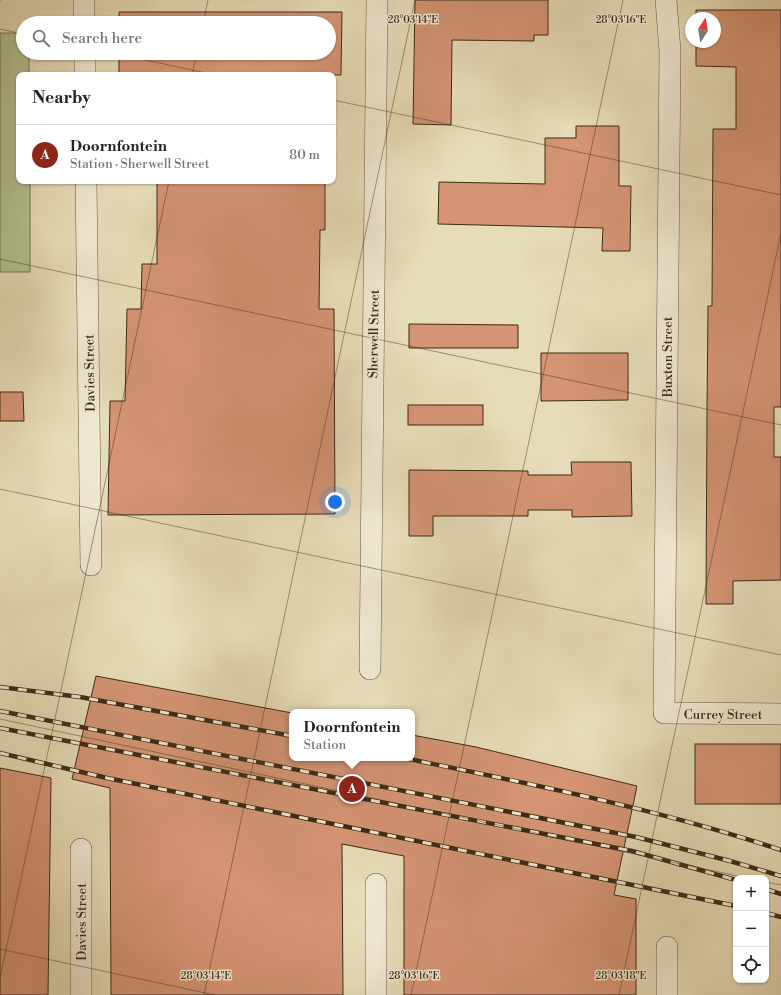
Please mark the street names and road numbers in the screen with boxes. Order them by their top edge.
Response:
street label: Sherwell Street [365,289,383,379]
street label: Buxton Street [660,316,676,398]
street label: Davies Street [81,334,99,412]
street label: Currey Street [684,707,763,723]
street label: Davies Street [74,883,90,961]

